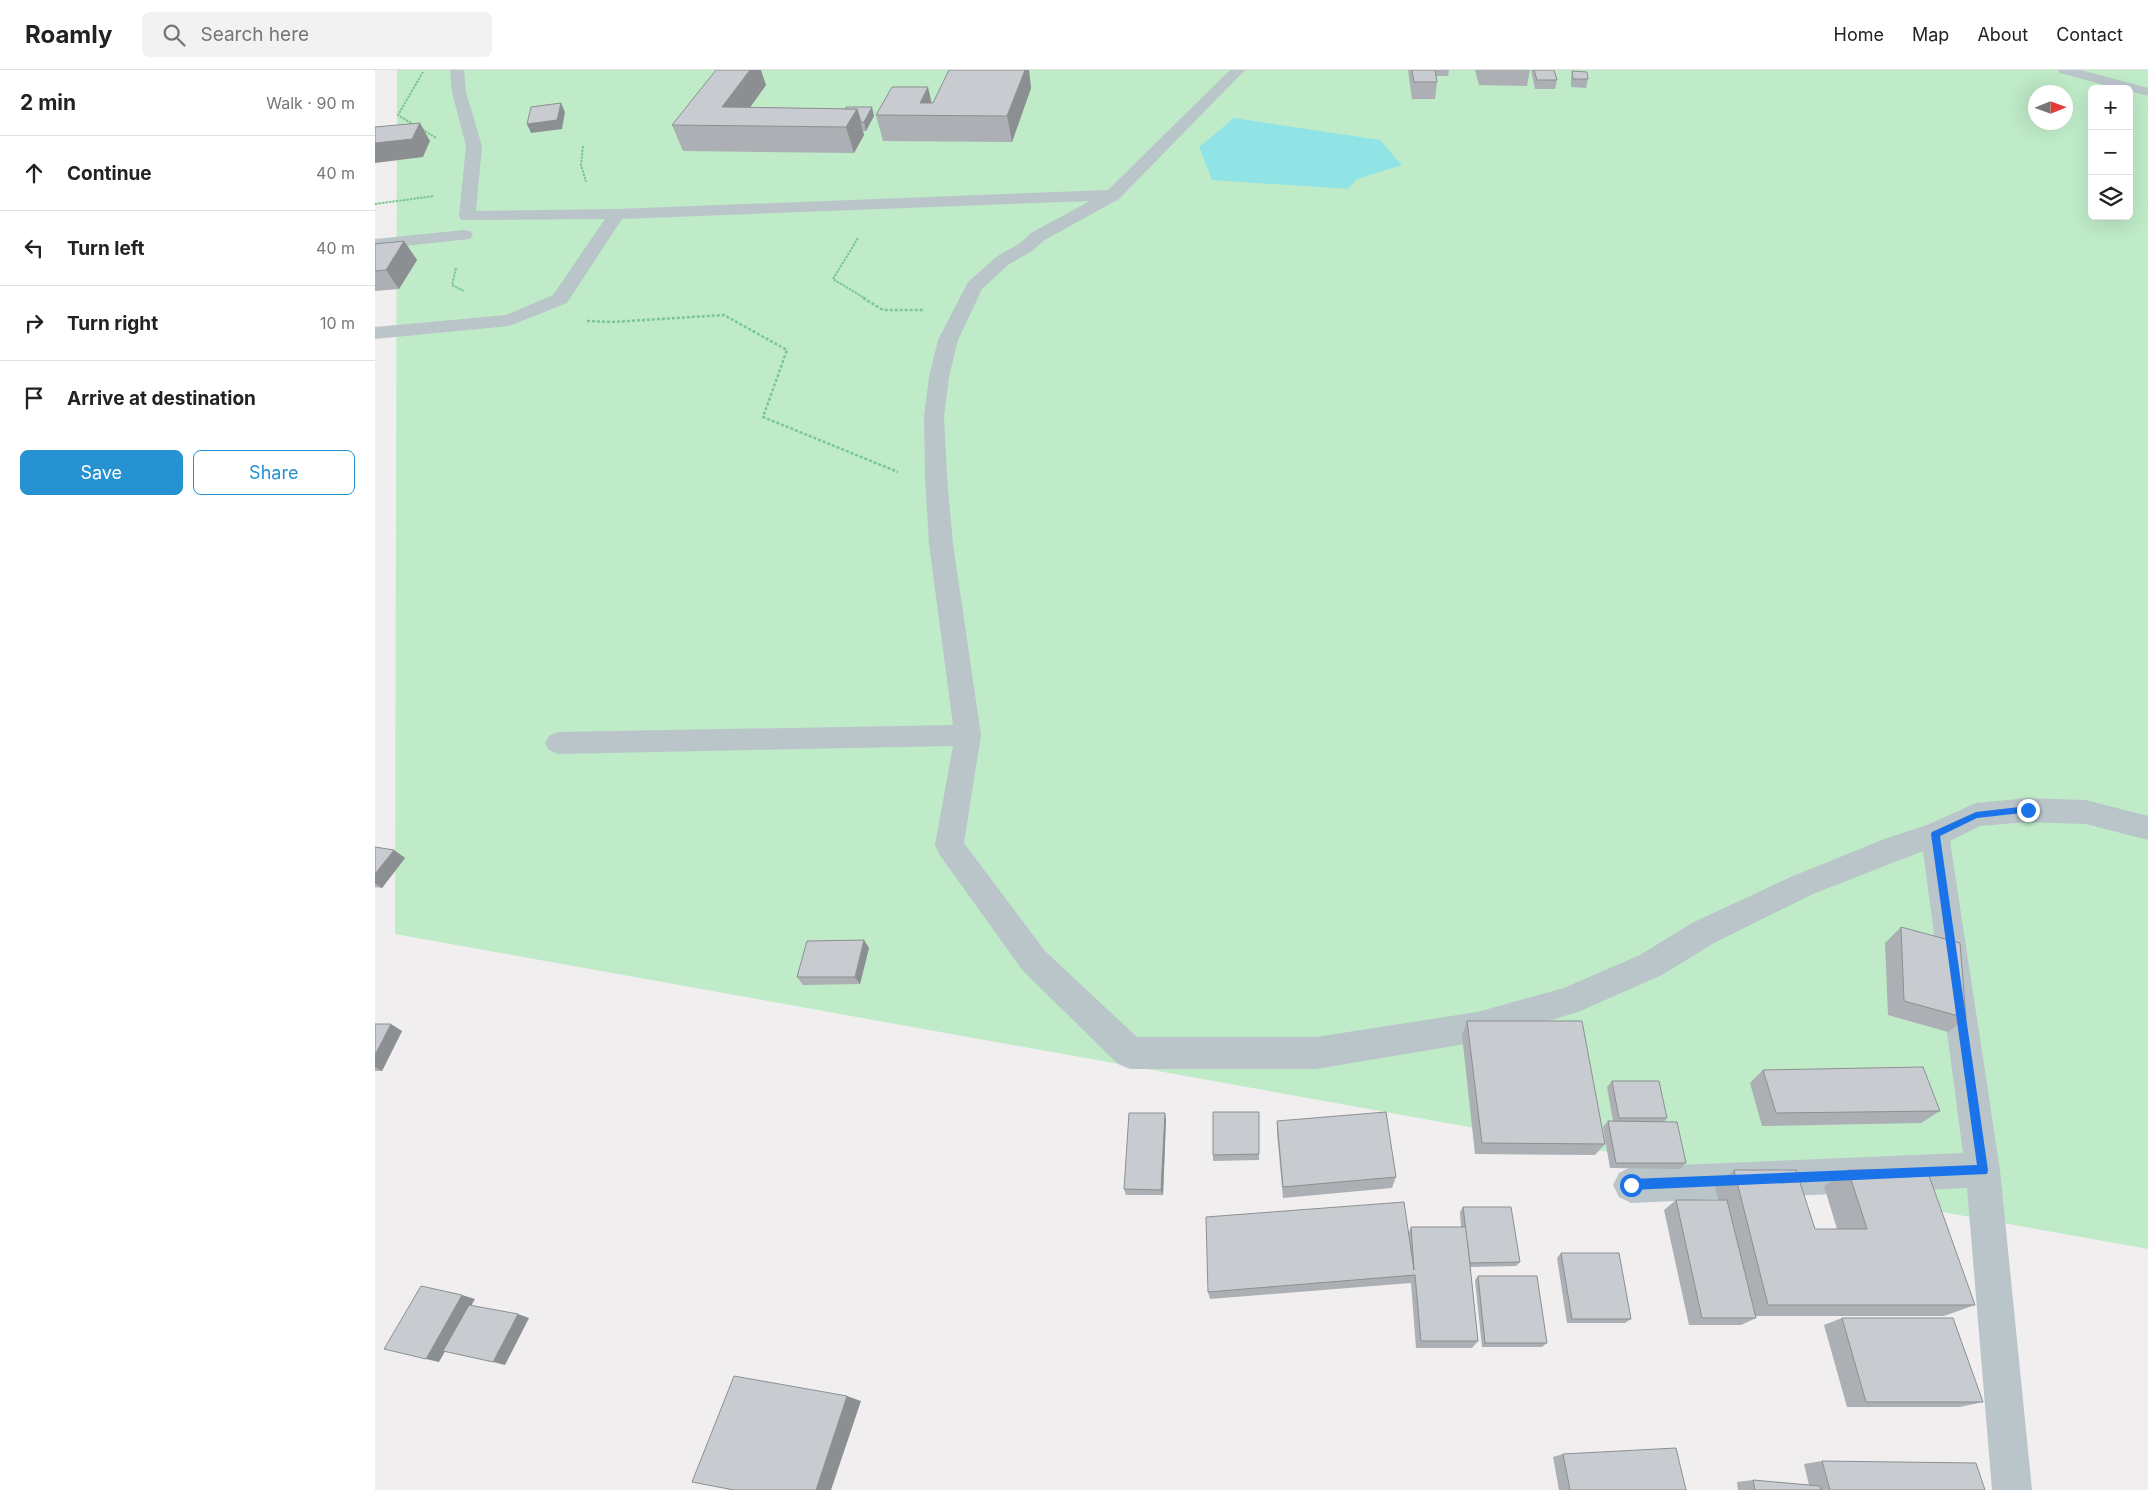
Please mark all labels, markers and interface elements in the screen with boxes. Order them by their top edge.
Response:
search box [142,12,492,57]
text: Roamly [25,20,112,49]
icon: search [160,21,188,49]
text: Search here [200,23,309,46]
text: Home [1834,24,1884,45]
text: Map [1912,24,1949,45]
text: About [1977,24,2028,45]
text: Contact [2056,24,2123,45]
north arrow [2028,85,2073,130]
map controls [2088,85,2133,220]
button: + [2088,85,2133,130]
text: 2 min [20,90,76,115]
text: Walk · 90 m [266,93,355,113]
button: − [2088,130,2133,175]
icon: ahead [20,159,48,187]
text: Continue [67,162,152,185]
text: 40 m [316,163,355,183]
button: layers [2088,175,2133,220]
icon: left [20,234,48,262]
text: Turn left [67,237,145,260]
text: 40 m [316,238,355,258]
icon: right [20,309,48,337]
text: Turn right [67,312,158,335]
text: 10 m [320,313,355,333]
icon: arrive [20,384,48,412]
text: Arrive at destination [67,387,256,410]
button: Save [20,450,183,495]
button: Share [193,450,355,495]
route end [2017,799,2040,822]
route start [1620,1174,1643,1197]

